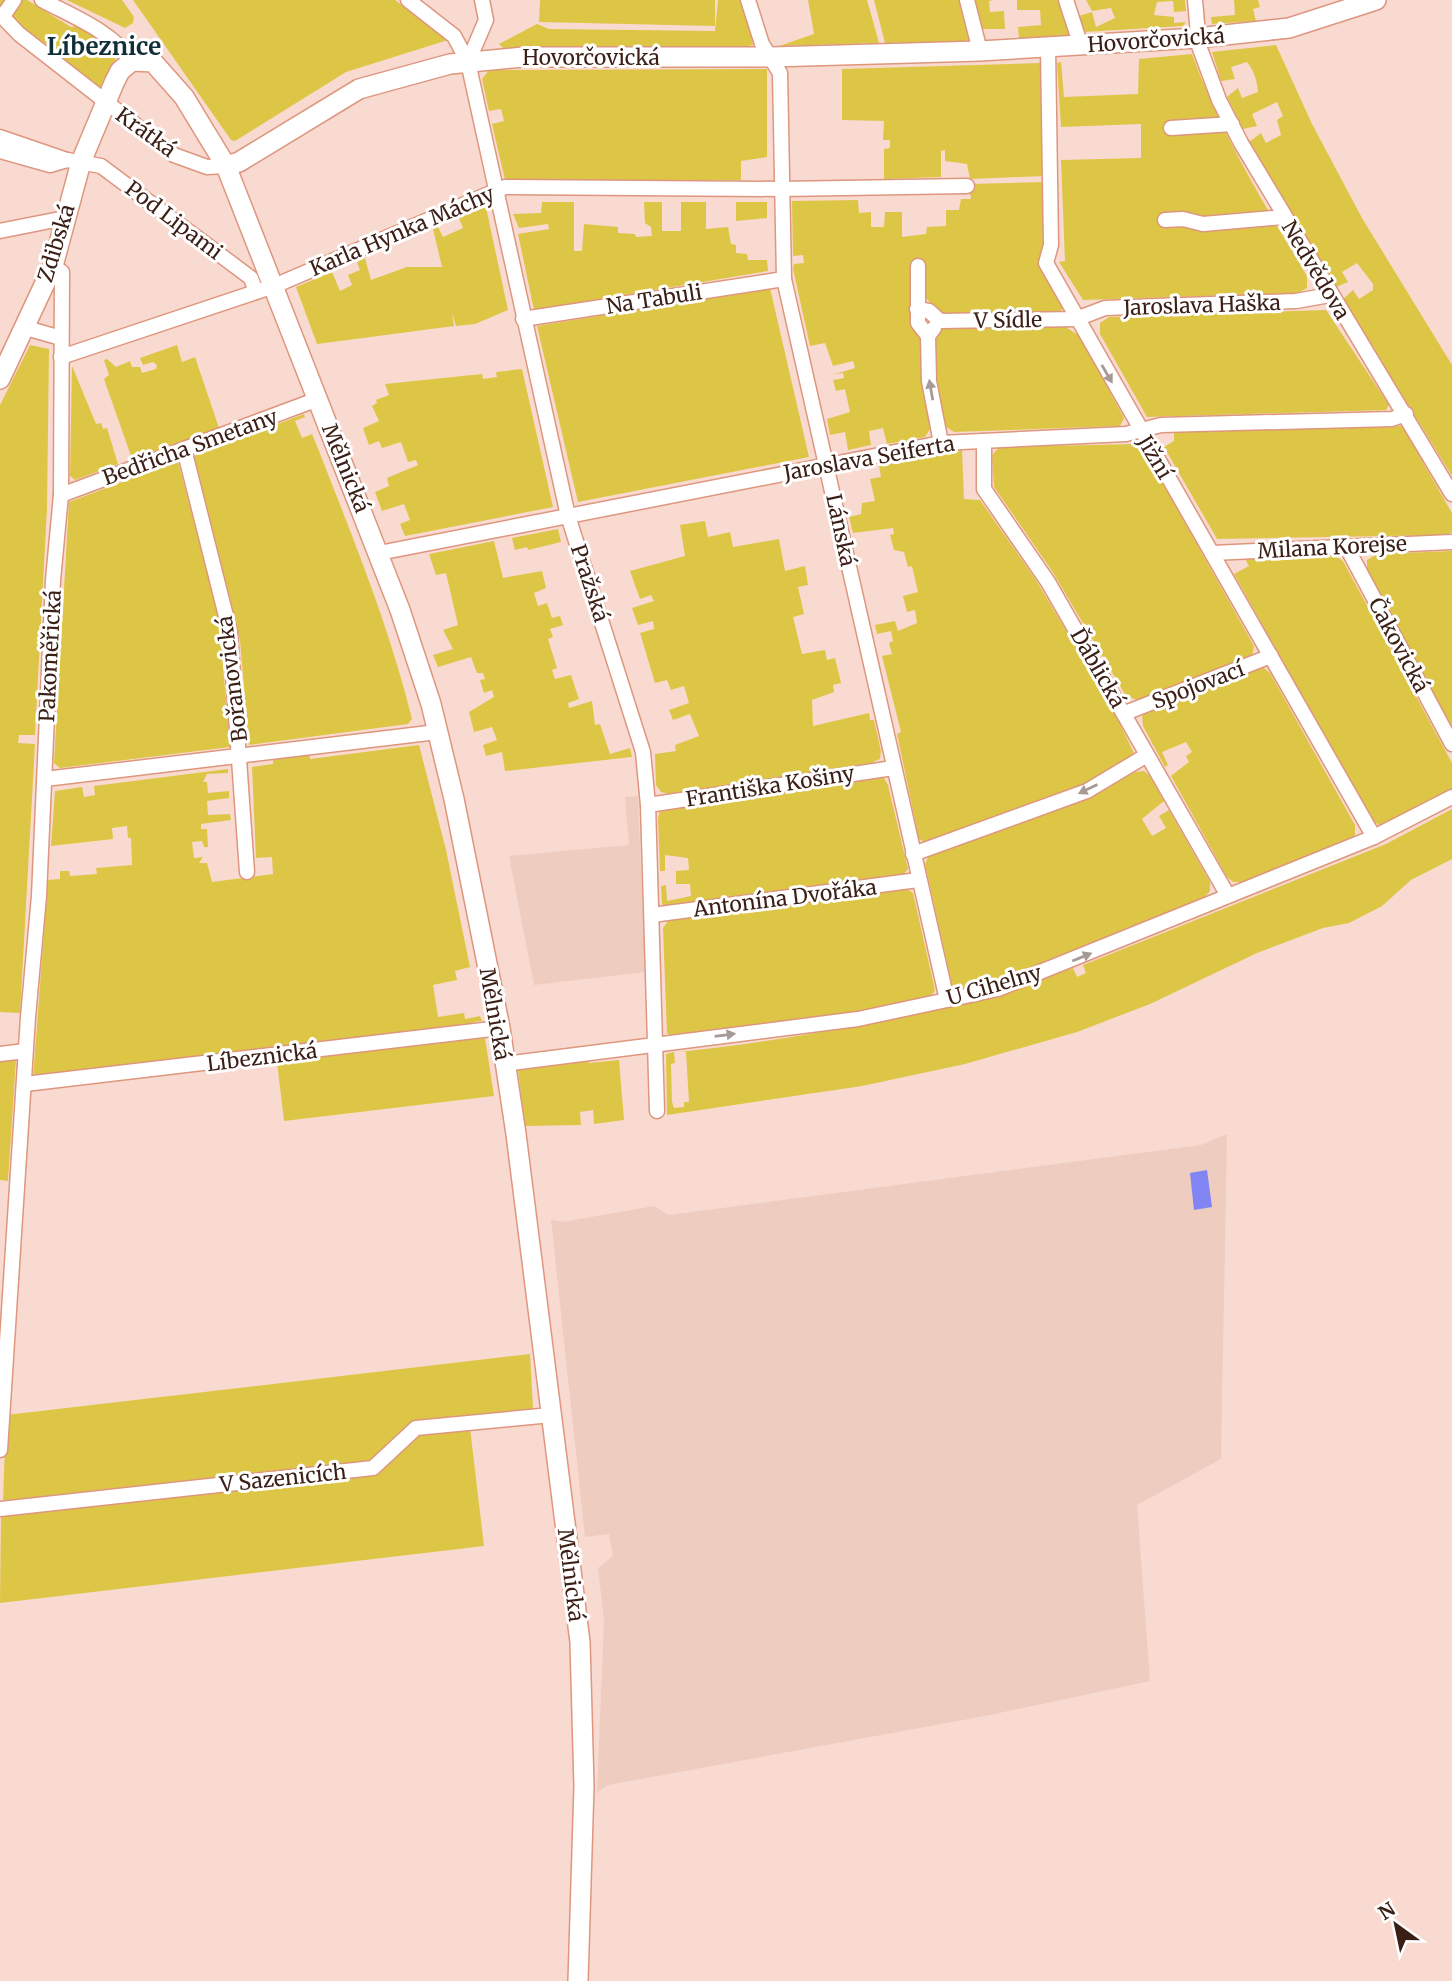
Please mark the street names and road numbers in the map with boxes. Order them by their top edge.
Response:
street label: Hovorčovická [1086,22,1226,58]
street label: Hovorčovická [522,44,660,71]
street label: Krátká [111,101,181,163]
street label: Pod Lipami [120,175,228,265]
street label: Karla Hynka Máchy [306,180,499,282]
street label: Zdibská [31,201,81,285]
street label: Nedvědova [1276,215,1356,325]
street label: Na Tabuli [604,278,704,320]
street label: Jaroslava Haška [1122,289,1281,321]
street label: V Sídle [973,306,1042,334]
street label: Bedřicha Smetany [99,403,282,491]
street label: Mělnická [316,420,376,516]
street label: Jižní [1131,429,1179,485]
street label: Jaroslava Seiferta [780,430,957,487]
street label: Lánská [820,491,862,569]
street label: Milana Korejse [1257,530,1407,564]
street label: Pražská [565,541,615,625]
street label: Pakoměřická [33,589,67,723]
street label: Čakovická [1363,593,1435,697]
street label: Bořanovická [211,614,253,744]
street label: Ďáblická [1064,623,1132,713]
street label: Spojovací [1148,655,1249,715]
street label: Františka Košiny [684,759,857,813]
street label: Antonína Dvořáka [691,873,878,923]
street label: U Cihelny [943,958,1045,1011]
street label: Mělnická [474,966,516,1062]
street label: Líbeznická [205,1037,319,1077]
street label: V Sazenicích [217,1458,348,1498]
street label: Mělnická [552,1527,590,1623]

